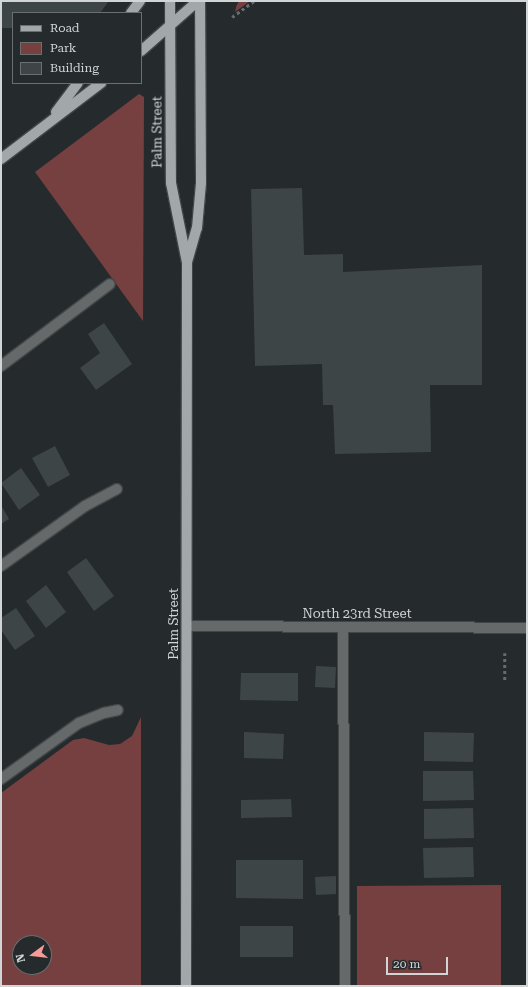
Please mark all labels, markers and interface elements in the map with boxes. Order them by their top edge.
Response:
legend [12,12,142,84]
text: Road [50,21,79,35]
text: Park [50,41,76,55]
text: Building [50,61,99,75]
street label: Palm Street [150,96,166,168]
street label: Palm Street [166,588,182,660]
street label: North 23rd Street [302,606,412,622]
north arrow [12,935,52,975]
scale bar [388,949,450,975]
text: N [14,952,28,964]
text: 20 m [393,957,420,971]

